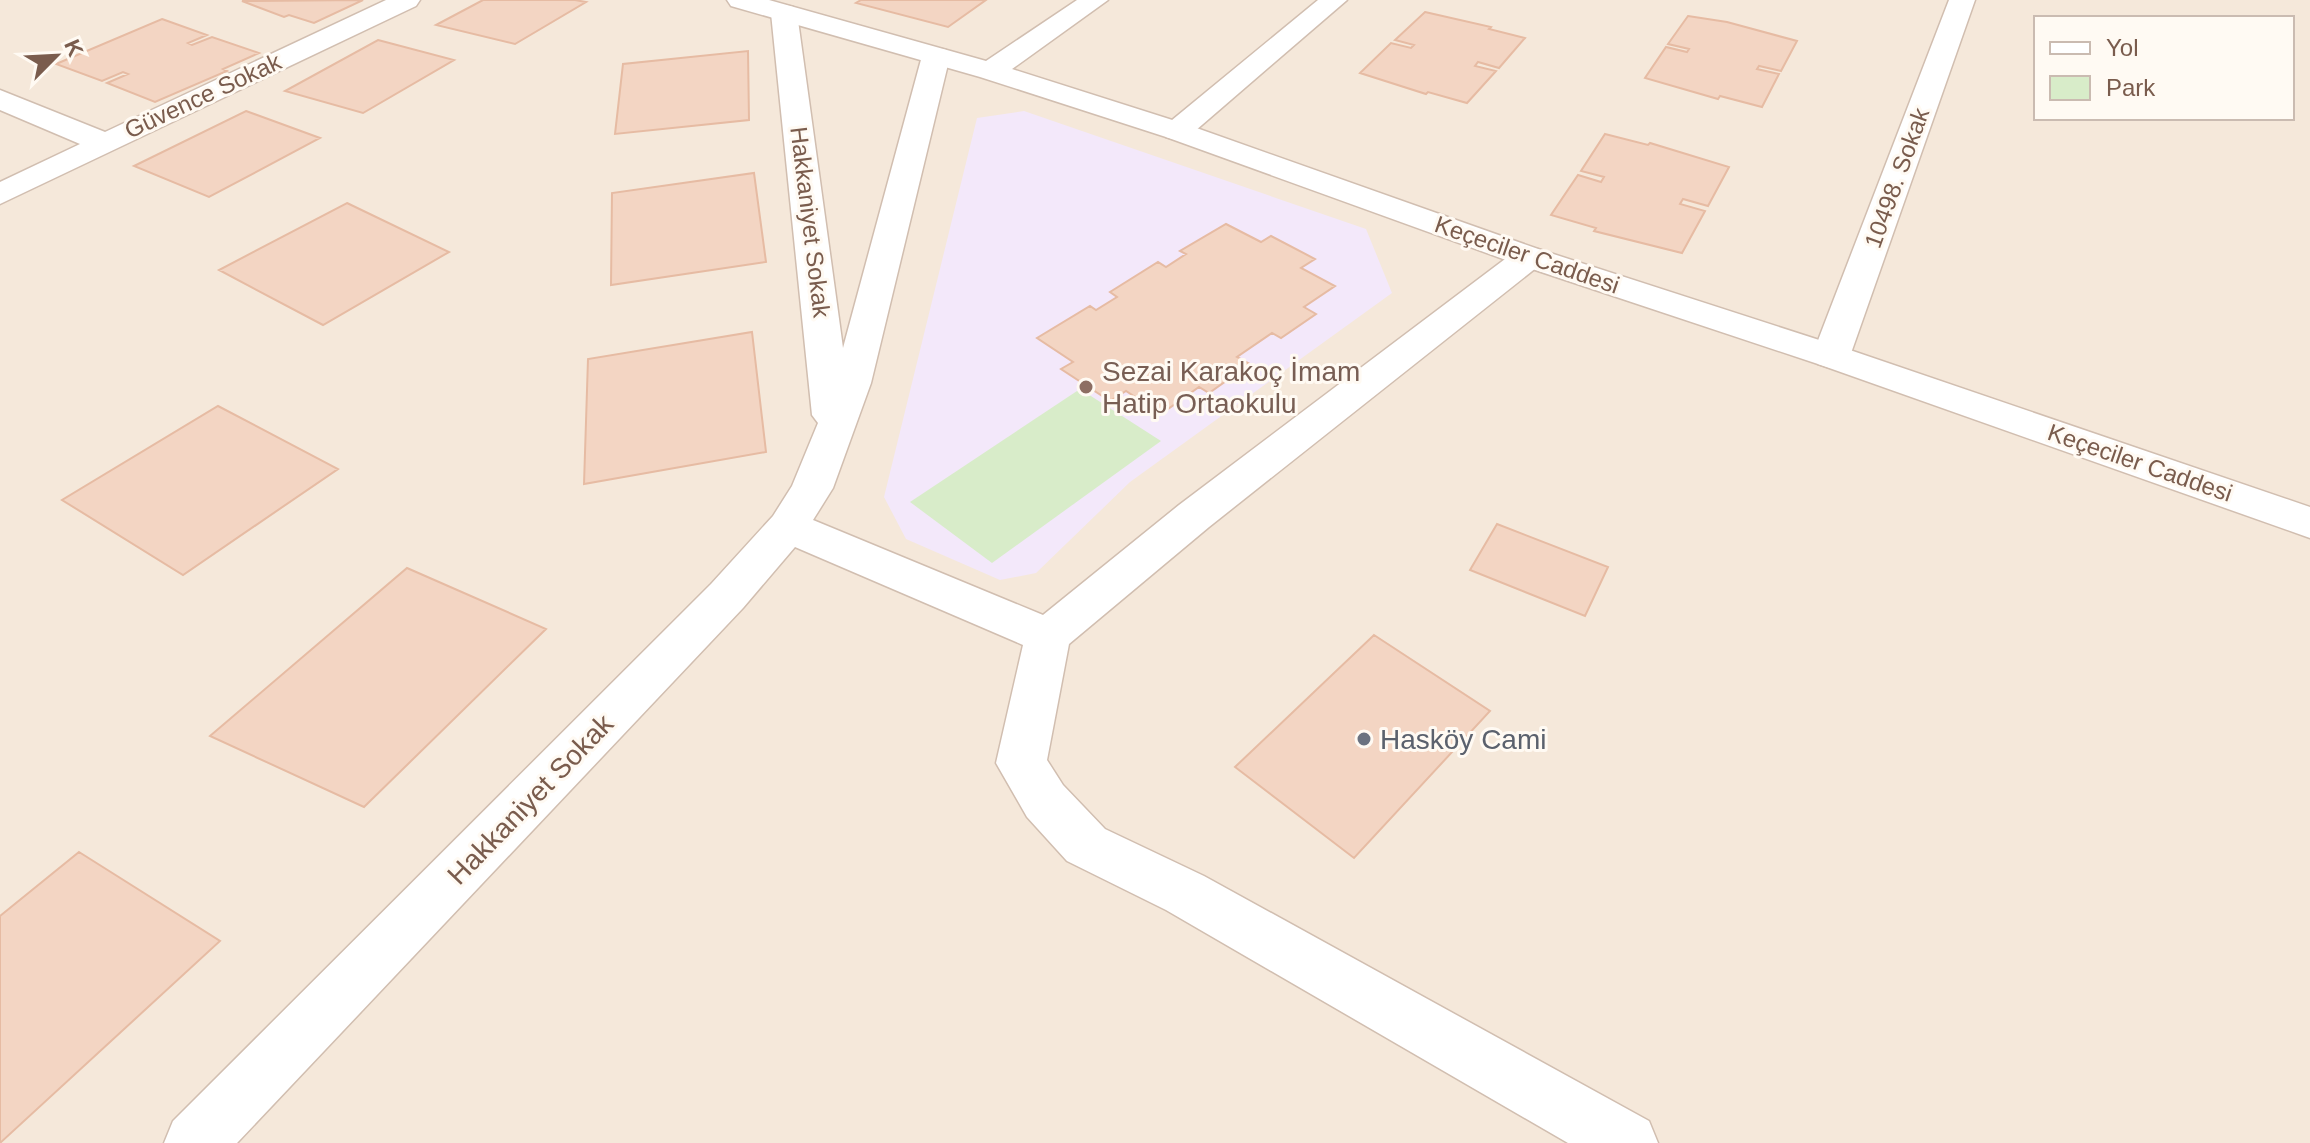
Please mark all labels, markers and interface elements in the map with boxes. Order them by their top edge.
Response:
north arrow [16,16,96,96]
legend [2034,16,2294,120]
text: Yol [2106,34,2138,61]
text: K [59,36,89,61]
street label: Güvence Sokak [120,47,286,144]
text: Park [2106,74,2156,101]
street label: 10498. Sokak [1859,103,1935,251]
street label: Hakkaniyet Sokak [785,125,836,320]
street label: Keçeciler Caddesi [1431,210,1623,299]
place label: Sezai Karakoç İmam Hatip Ortaokulu [1102,356,1360,419]
marker: Sezai Karakoç İmam Hatip Ortaokulu [1077,378,1095,396]
street label: Keçeciler Caddesi [2044,418,2236,507]
street label: Hakkaniyet Sokak [441,707,620,891]
place label: Hasköy Cami [1380,724,1546,755]
marker: Hasköy Cami [1355,730,1373,748]

